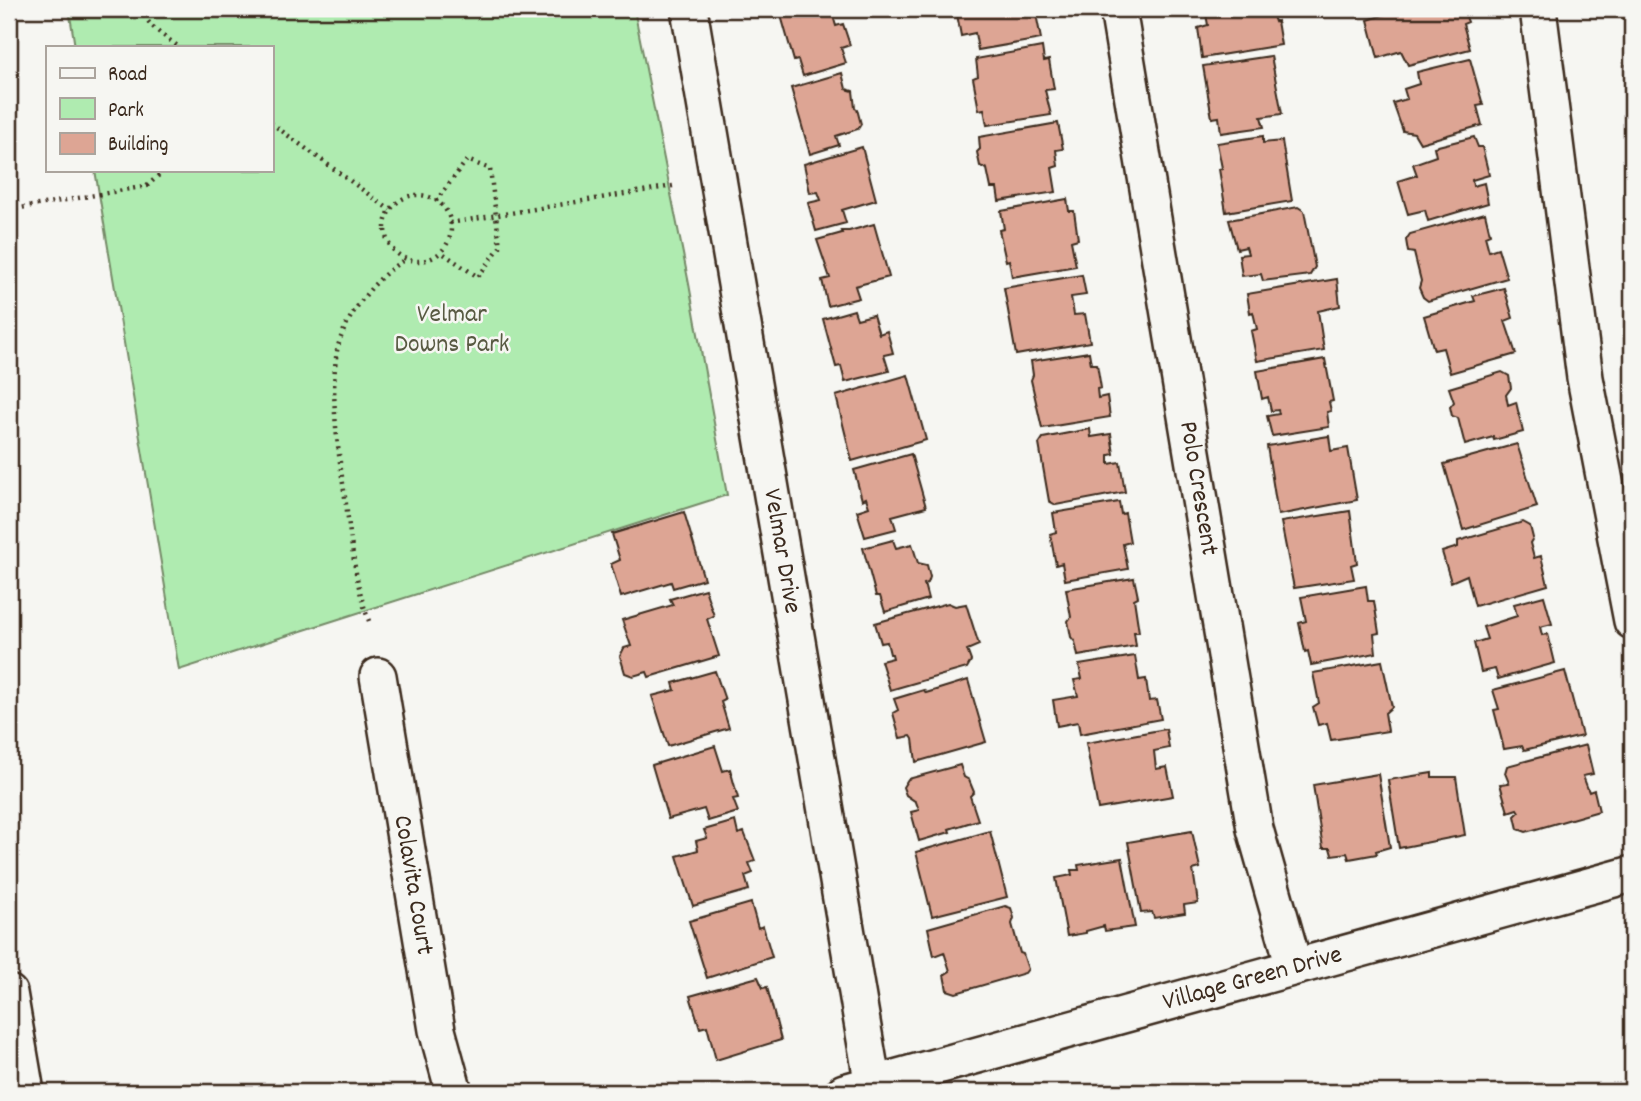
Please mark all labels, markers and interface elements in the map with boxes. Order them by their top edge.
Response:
legend [46,46,273,172]
text: Road [108,61,147,91]
text: Park [108,97,144,127]
text: Building [108,131,168,161]
park label: Velmar Downs Park [395,297,509,364]
street label: Polo Crescent [1169,418,1228,559]
street label: Velmar Drive [753,486,810,616]
street label: Colavita Court [383,812,443,958]
street label: Village Green Drive [1159,937,1347,1021]

